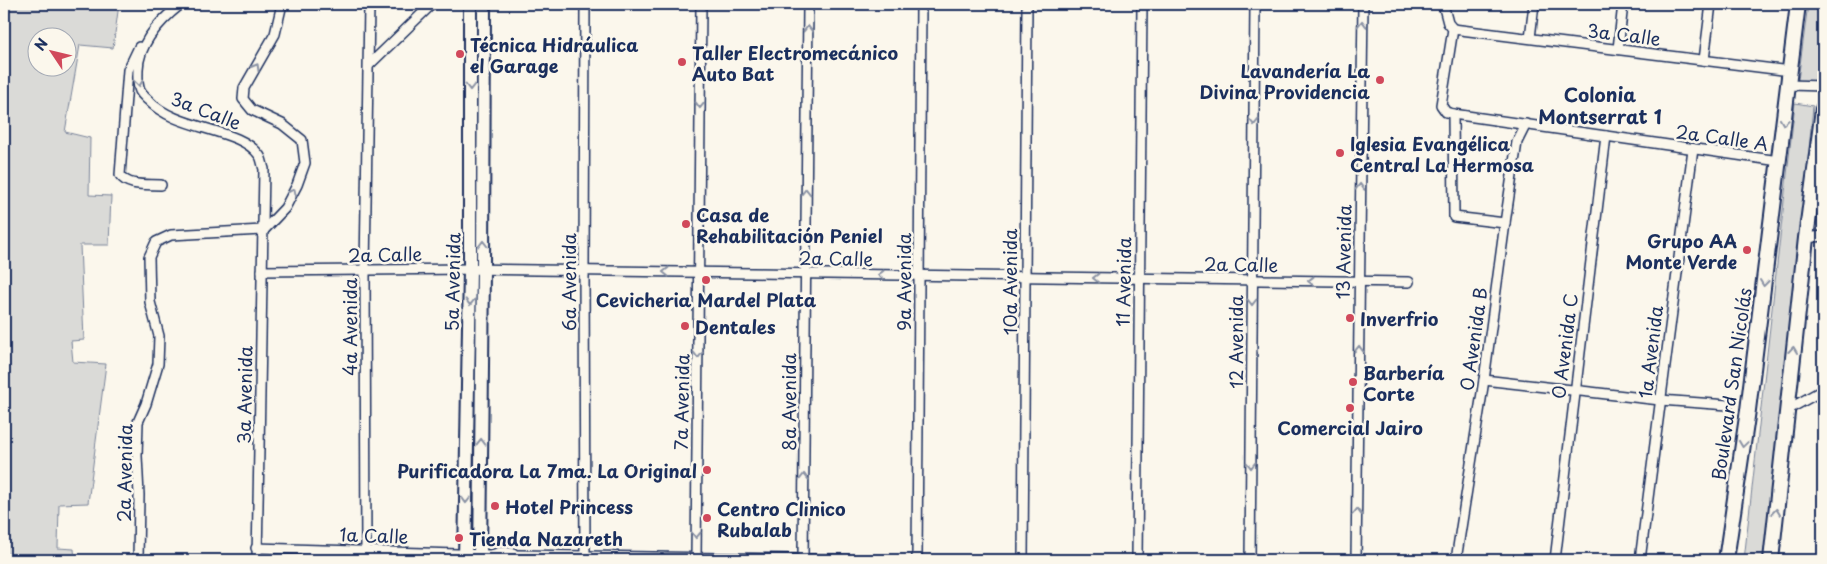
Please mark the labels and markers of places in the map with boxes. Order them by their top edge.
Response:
place label: Técnica Hidráulica el Garage [470,31,638,79]
place label: Taller Electromecánico Auto Bat [692,39,898,87]
marker: Técnica Hidráulica el Garage [454,48,466,60]
marker: Taller Electromecánico Auto Bat [676,56,688,68]
place label: Lavandería La Divina Providencia [1200,57,1370,105]
marker: Lavandería La Divina Providencia [1374,74,1386,86]
place label: Iglesia Evangélica Central La Hermosa [1350,130,1534,178]
marker: Iglesia Evangélica Central La Hermosa [1334,147,1346,159]
place label: Casa de Rehabilitación Peniel [696,201,883,249]
marker: Casa de Rehabilitación Peniel [680,218,692,230]
place label: Grupo AA Monte Verde [1625,227,1737,275]
marker: Grupo AA Monte Verde [1741,244,1753,256]
marker: Cevicheria Mardel Plata [700,274,712,286]
place label: Cevicheria Mardel Plata [596,286,817,313]
place label: Inverfrio [1360,305,1439,332]
marker: Inverfrio [1344,312,1356,324]
place label: Dentales [695,313,776,340]
marker: Dentales [679,320,691,332]
place label: Barbería Corte [1363,359,1445,407]
marker: Barbería Corte [1347,376,1359,388]
marker: Comercial Jairo [1344,402,1356,414]
place label: Comercial Jairo [1277,414,1423,441]
place label: Purificadora La 7ma. La Original [397,457,697,484]
marker: Purificadora La 7ma. La Original [701,464,713,476]
place label: Hotel Princess [505,493,633,520]
place label: Centro Clinico Rubalab [717,495,846,543]
marker: Hotel Princess [489,500,501,512]
marker: Centro Clinico Rubalab [701,512,713,524]
place label: Tienda Nazareth [469,525,623,552]
marker: Tienda Nazareth [453,532,465,544]

